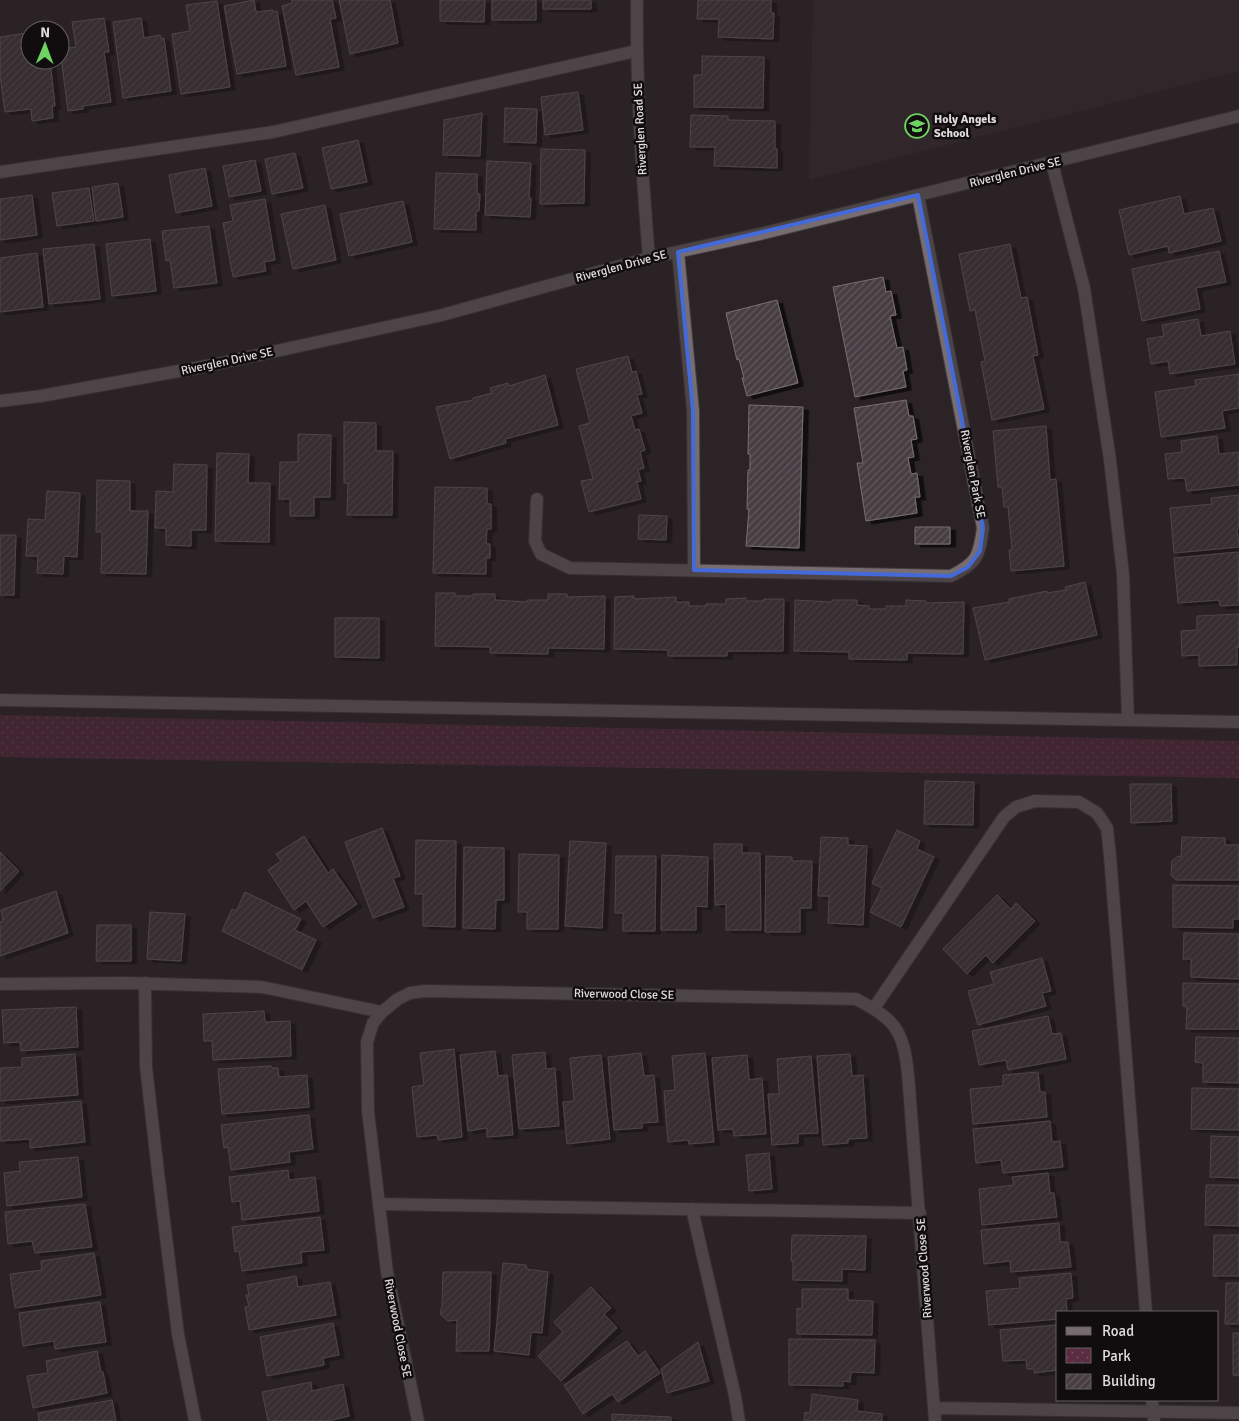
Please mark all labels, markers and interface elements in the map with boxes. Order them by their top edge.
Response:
north arrow [20,20,70,70]
text: N [40,24,50,41]
street label: Riverglen Road SE [631,82,650,176]
place label: Holy Angels School [934,112,997,141]
school or university icon: Holy Angels School [904,113,930,139]
street label: Riverglen Drive SE [968,154,1063,191]
street label: Riverglen Drive SE [574,247,669,286]
street label: Riverglen Drive SE [180,344,275,379]
street label: Riverglen Park SE [957,428,989,520]
street label: Riverwood Close SE [574,986,675,1003]
street label: Riverwood Close SE [913,1217,935,1319]
street label: Riverwood Close SE [381,1277,415,1379]
legend [1056,1311,1219,1401]
text: Road [1102,1322,1134,1340]
text: Park [1102,1347,1131,1365]
text: Building [1102,1372,1156,1390]

